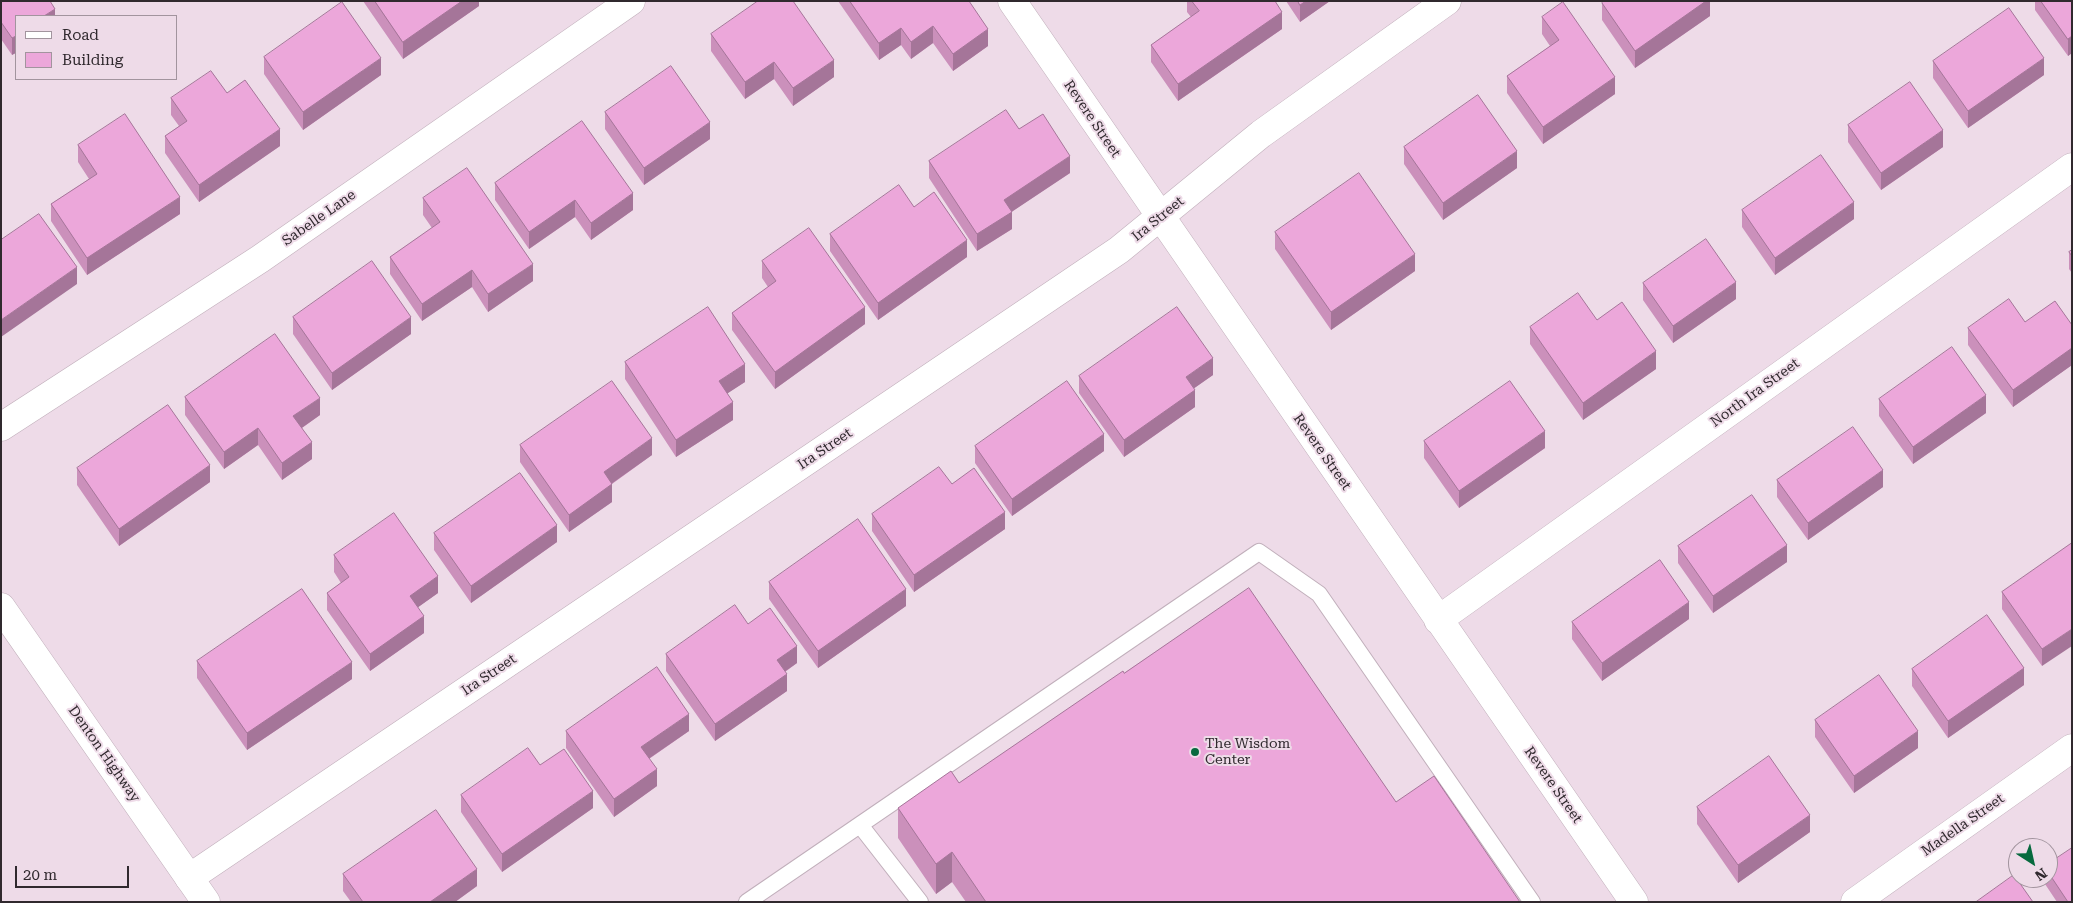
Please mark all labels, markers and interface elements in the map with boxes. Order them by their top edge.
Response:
legend [15,15,178,80]
text: Road [62,26,99,44]
text: Building [62,51,123,69]
street label: Revere Street [1060,77,1124,161]
street label: Sabelle Lane [279,186,359,250]
street label: Ira Street [1129,193,1187,245]
street label: North Ira Street [1707,355,1803,431]
street label: Revere Street [1289,410,1355,494]
street label: Ira Street [795,425,855,473]
street label: Ira Street [459,651,519,699]
street label: Denton Highway [65,703,143,805]
place label: The Wisdom Center [1205,736,1290,769]
street label: Revere Street [1520,743,1586,827]
marker: The Wisdom Center [1189,746,1201,758]
street label: Madella Street [1918,790,2008,860]
north arrow [2008,838,2058,888]
scale bar [18,856,131,888]
text: N [2032,865,2050,884]
text: 20 m [23,866,57,884]

